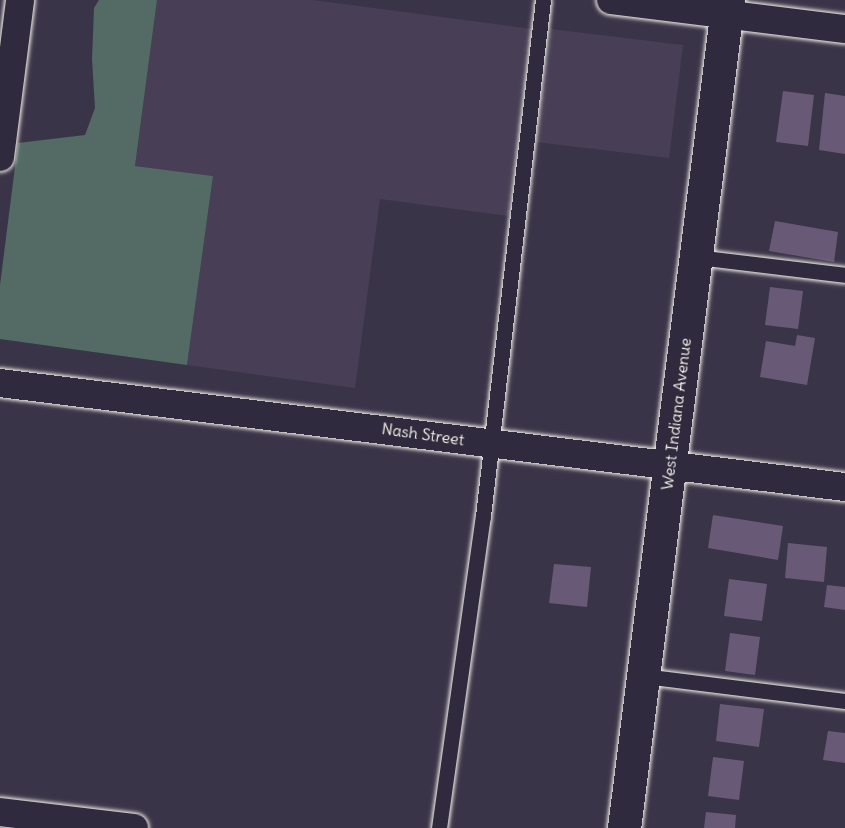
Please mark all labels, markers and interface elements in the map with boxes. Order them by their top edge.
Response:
street label: West Indiana Avenue [657,337,695,491]
street label: Nash Street [381,419,465,449]

